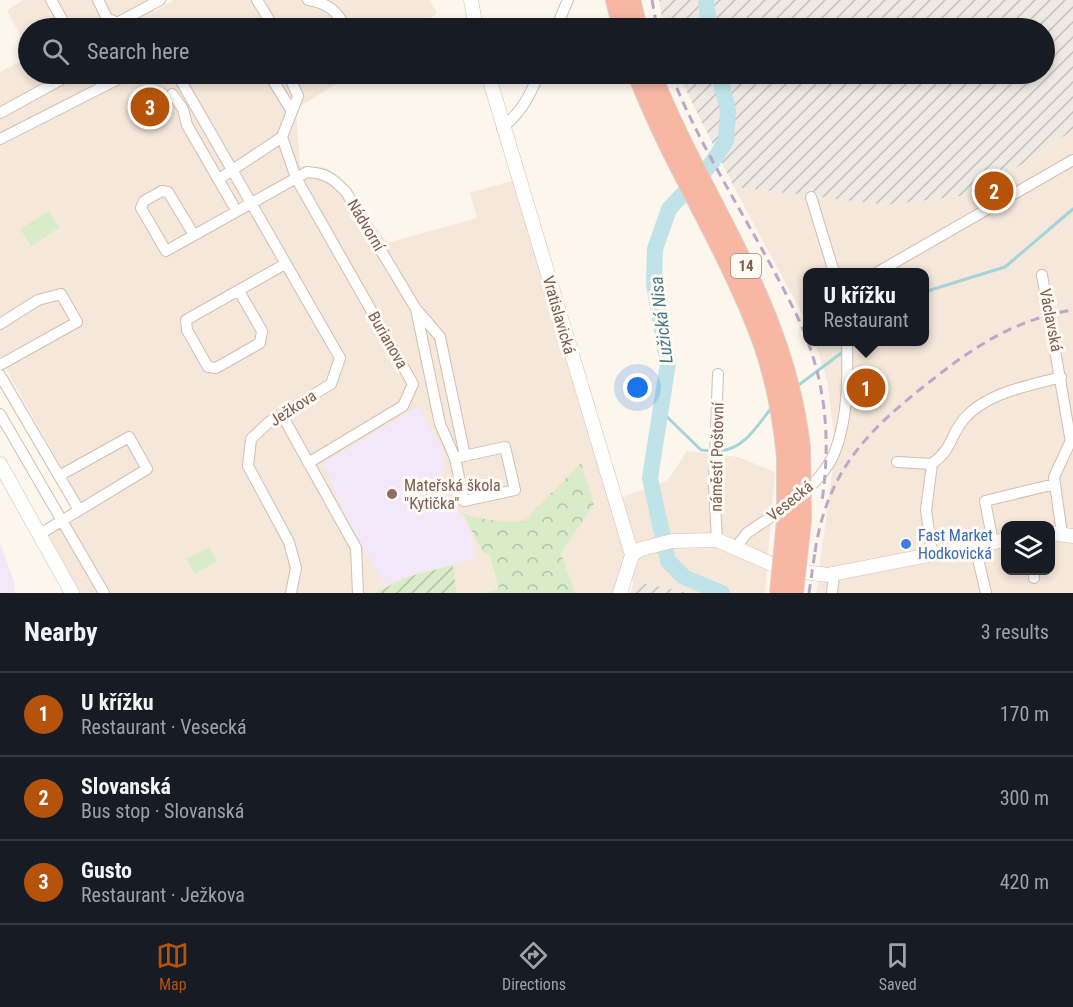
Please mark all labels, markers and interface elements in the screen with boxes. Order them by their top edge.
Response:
search box [18,18,1055,84]
icon: search [39,35,72,68]
text: Search here [87,39,189,64]
pin: 3 [130,84,170,130]
pin: 2 [974,168,1014,213]
street label: Nádvorní [343,196,389,255]
road number: 14 [731,254,761,278]
popup [803,268,929,346]
street label: Vratislavická [539,274,579,356]
water label: Lužická Nisa [645,275,677,365]
text: U křížku [823,283,896,308]
street label: Václavská [1036,287,1066,353]
street label: Burianova [364,308,412,372]
text: Restaurant [823,308,909,332]
pin: 1 [846,366,886,410]
your location [623,373,652,402]
street label: Ježkova [266,386,320,430]
street label: náměstí Poštovní [707,401,727,512]
place label: Mateřská škola "Kytička" [404,476,501,513]
street label: Vesecká [763,477,817,525]
marker: Mateřská škola "Kytička" [385,487,399,501]
map controls [1001,521,1055,575]
button: layers [1001,521,1055,575]
place label: Fast Market Hodkovická [918,526,993,563]
marker: Fast Market Hodkovická [899,537,913,551]
text: Nearby [24,617,98,647]
text: 3 results [981,620,1049,644]
text: U křížku [81,690,153,715]
text: 1 [38,702,49,726]
text: 170 m [1000,702,1049,726]
text: Restaurant · Vesecká [81,715,247,739]
text: Slovanská [81,774,171,799]
text: 2 [38,786,49,810]
text: 300 m [1000,786,1049,810]
text: Bus stop · Slovanská [81,799,244,823]
text: Gusto [81,858,132,883]
text: 3 [38,870,49,894]
text: 420 m [1000,870,1049,894]
text: Restaurant · Ježkova [81,883,245,907]
tab: Map [156,939,189,994]
tab: Directions [502,939,566,994]
tab: Saved [879,939,917,994]

